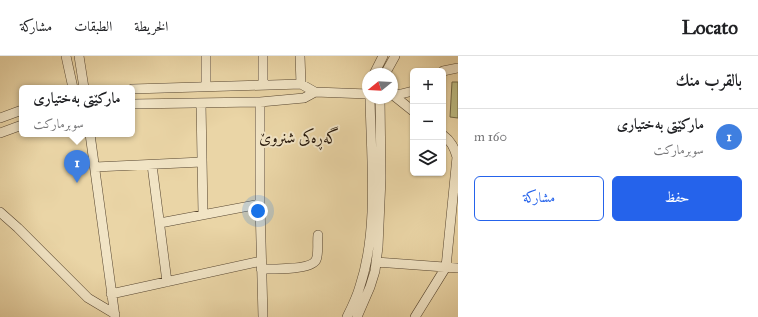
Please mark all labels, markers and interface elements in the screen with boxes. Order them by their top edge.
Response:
text: Locato [682,16,738,39]
text: مشاركة [20,18,52,35]
text: الطبقات [74,18,112,35]
text: الخريطة [134,18,168,35]
north arrow [362,68,398,104]
map controls [410,68,446,176]
button: + [410,68,446,104]
text: بالقرب منك [676,70,742,91]
popup [19,85,135,137]
text: مارکێتی بەختیاری [33,89,121,107]
button: − [410,104,446,140]
text: مارکێتی بەختیاری [617,115,704,133]
text: سوبرماركت [33,116,84,132]
district label: گەڕەکی شنروێ [259,126,339,151]
text: 160 m [474,129,507,145]
text: 1 [726,129,732,145]
button: layers [410,140,446,176]
text: سوبرماركت [654,142,704,158]
pin: 1 [64,150,90,183]
button: مشاركة [474,176,604,221]
button: حفظ [612,176,742,221]
your location [248,201,268,221]

